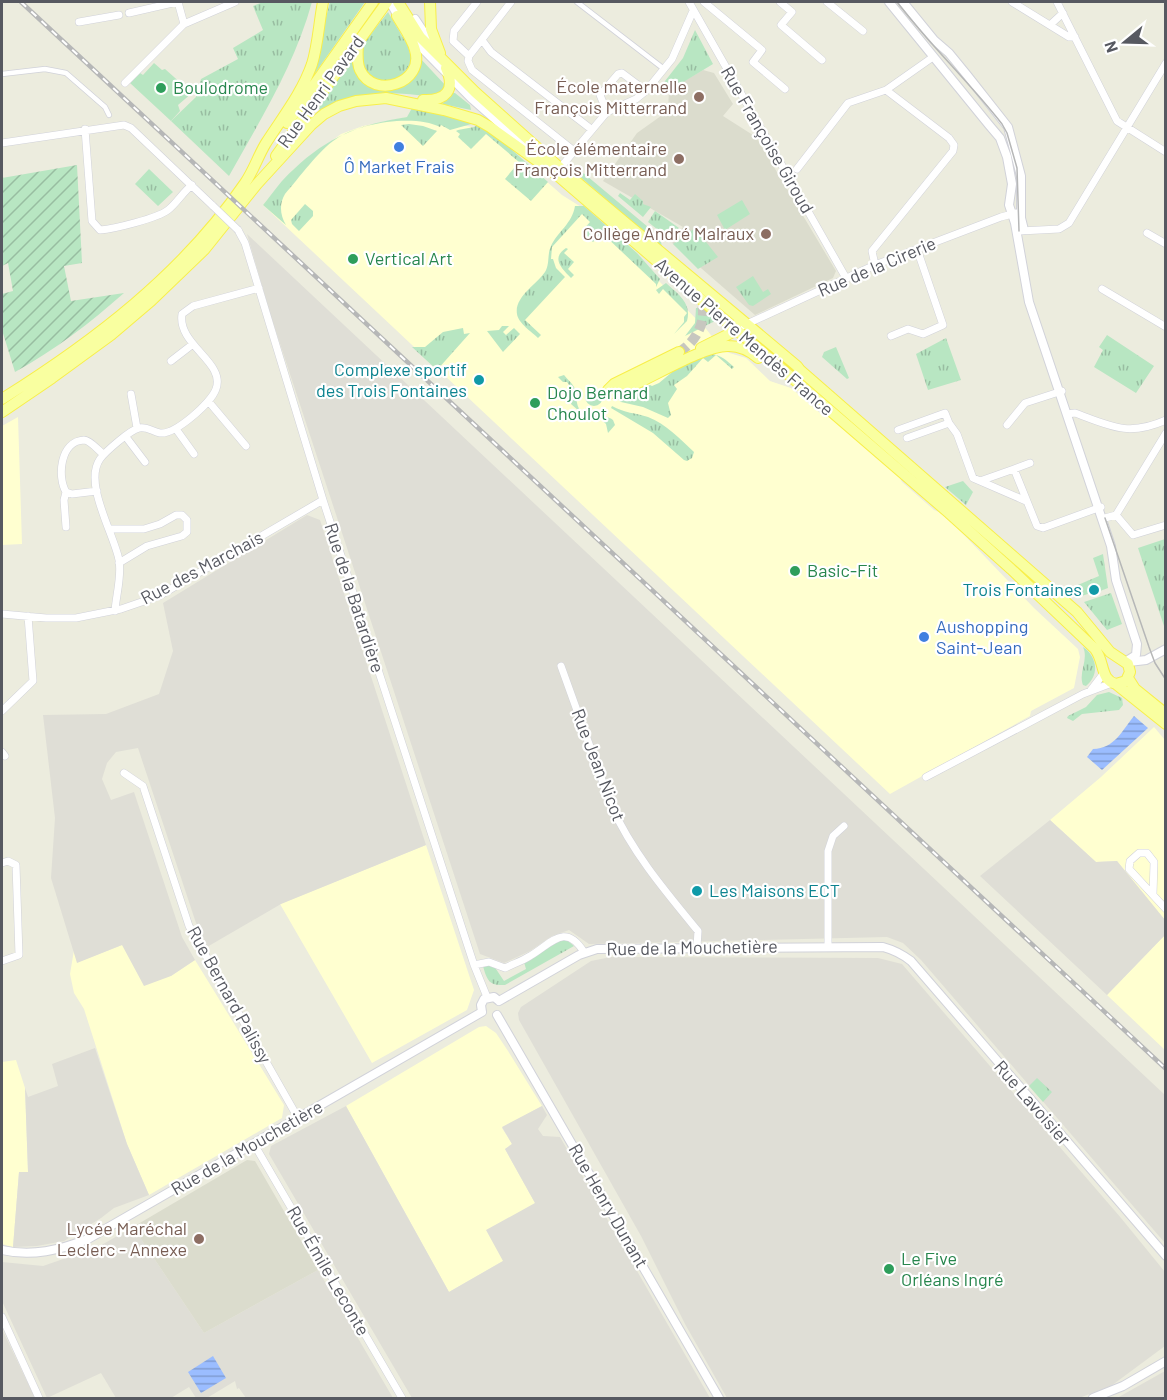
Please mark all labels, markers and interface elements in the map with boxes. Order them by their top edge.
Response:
north arrow [1095,12,1155,72]
street label: Rue Henri Pavard [272,31,368,152]
text: N [1100,39,1121,55]
street label: Rue Françoise Giroud [717,62,819,217]
place label: École maternelle François Mitterrand [534,75,687,118]
place label: Boulodrome [173,76,268,98]
marker: Boulodrome [154,81,168,95]
marker: École maternelle François Mitterrand [692,90,706,104]
place label: École élémentaire François Mitterrand [514,137,667,180]
marker: Ô Market Frais [392,140,406,154]
marker: École élémentaire François Mitterrand [672,152,686,166]
place label: Ô Market Frais [344,155,454,177]
place label: Collège André Malraux [582,222,754,244]
marker: Collège André Malraux [759,227,773,241]
street label: Rue de la Cirerie [814,231,939,301]
place label: Vertical Art [365,247,453,269]
marker: Vertical Art [346,252,360,266]
street label: Avenue Pierre Mendès France [651,253,839,420]
place label: Complexe sportif des Trois Fontaines [316,358,467,401]
marker: Complexe sportif des Trois Fontaines [472,373,486,387]
place label: Dojo Bernard Choulot [547,381,648,424]
marker: Dojo Bernard Choulot [528,396,542,410]
street label: Rue de la Batardière [320,520,390,675]
street label: Rue des Marchais [137,526,266,609]
place label: Basic-Fit [807,559,878,581]
marker: Basic-Fit [788,564,802,578]
place label: Trois Fontaines [963,578,1082,600]
marker: Trois Fontaines [1087,583,1101,597]
place label: Aushopping Saint-Jean [936,615,1028,658]
marker: Aushopping Saint-Jean [917,630,931,644]
street label: Rue Jean Nicot [567,705,630,824]
place label: Les Maisons ECT [709,879,840,901]
marker: Les Maisons ECT [690,884,704,898]
street label: Rue Bernard Palissy [183,922,277,1067]
street label: Rue de la Mouchetière [606,935,778,959]
street label: Rue Lavoisier [990,1055,1076,1150]
street label: Rue de la Mouchetière [167,1095,326,1199]
street label: Rue Henry Dunant [564,1140,653,1271]
street label: Rue Émile Leconte [283,1202,375,1339]
place label: Lycée Maréchal Leclerc - Annexe [57,1217,187,1260]
marker: Lycée Maréchal Leclerc - Annexe [192,1232,206,1246]
place label: Le Five Orléans Ingré [901,1247,1004,1290]
marker: Le Five Orléans Ingré [882,1262,896,1276]

